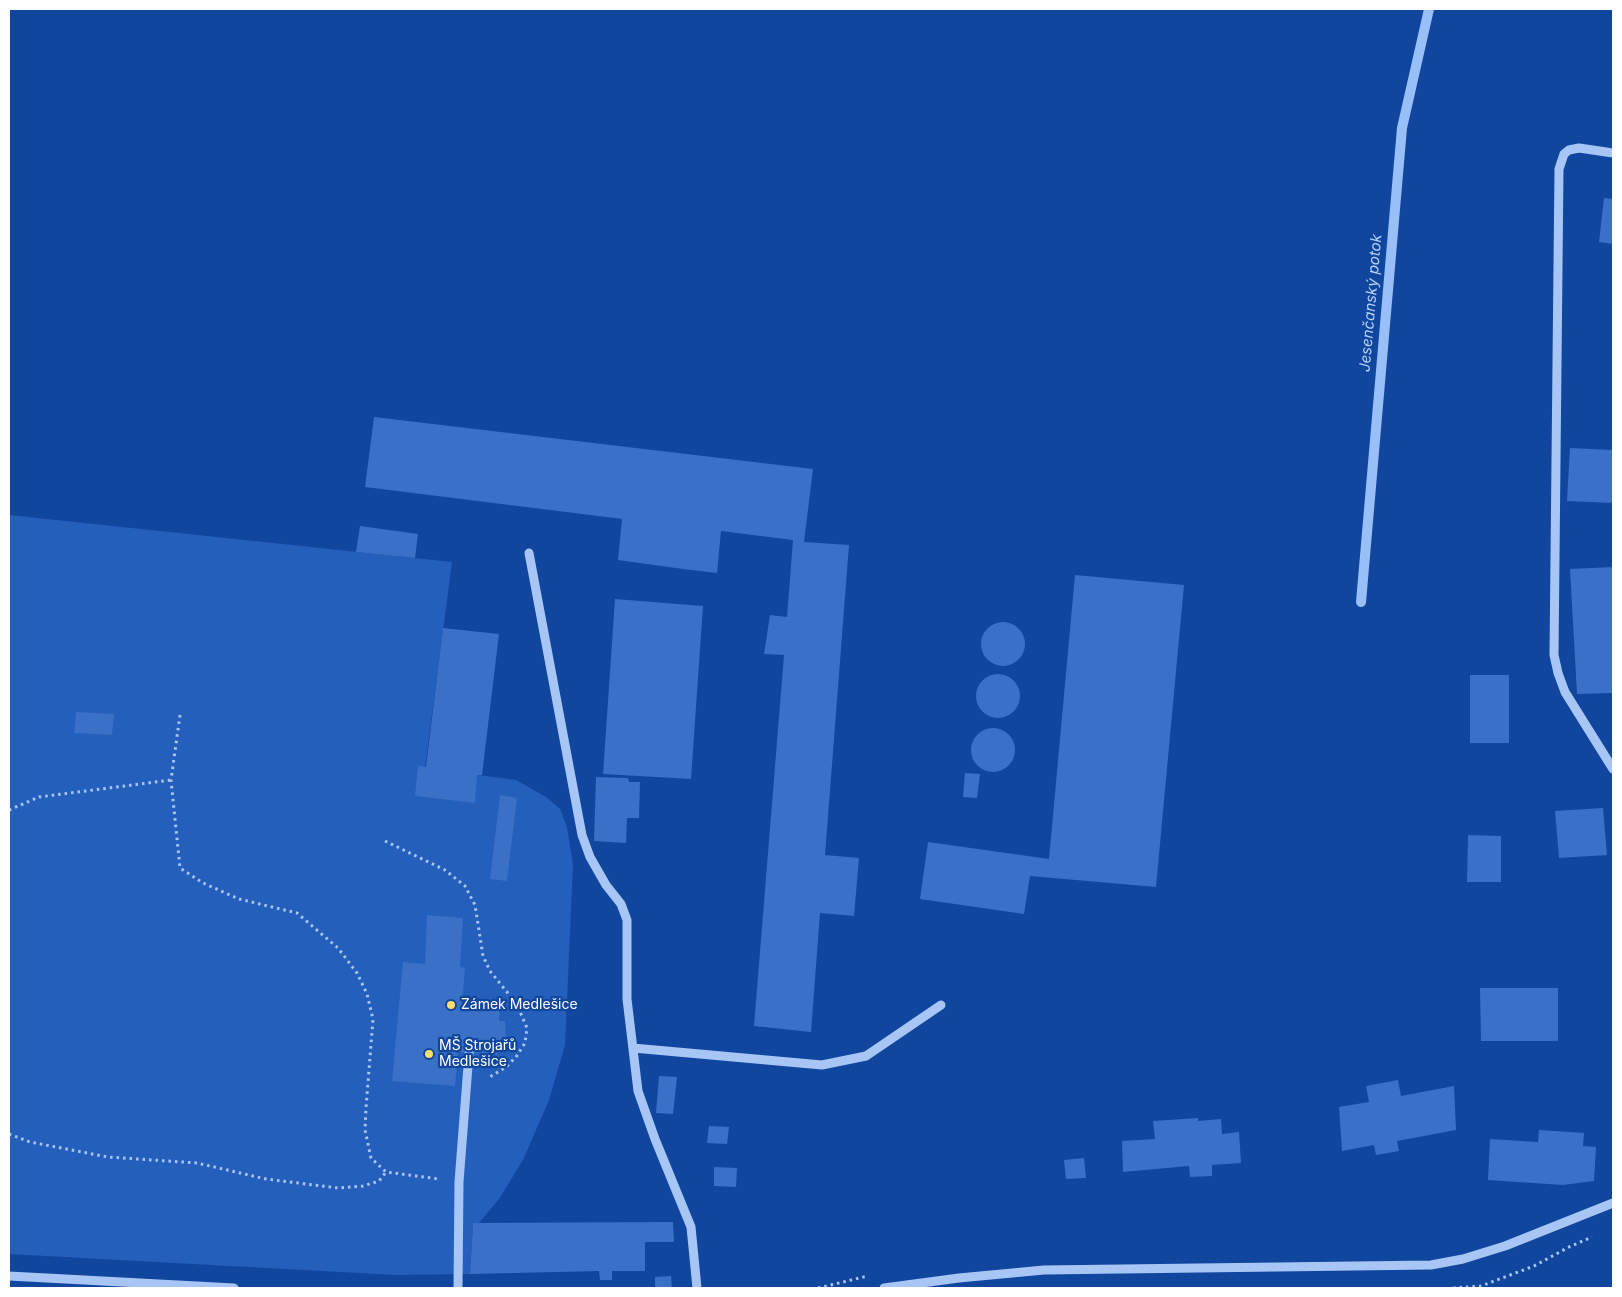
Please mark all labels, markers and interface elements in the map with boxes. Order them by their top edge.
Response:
water label: Jesenčanský potok [1356,233,1386,373]
place label: Zámek Medlešice [461,997,578,1013]
marker: Zámek Medlešice [445,999,457,1011]
place label: MŠ Strojařů Medlešice [439,1038,516,1070]
marker: MŠ Strojařů Medlešice [423,1048,435,1060]

